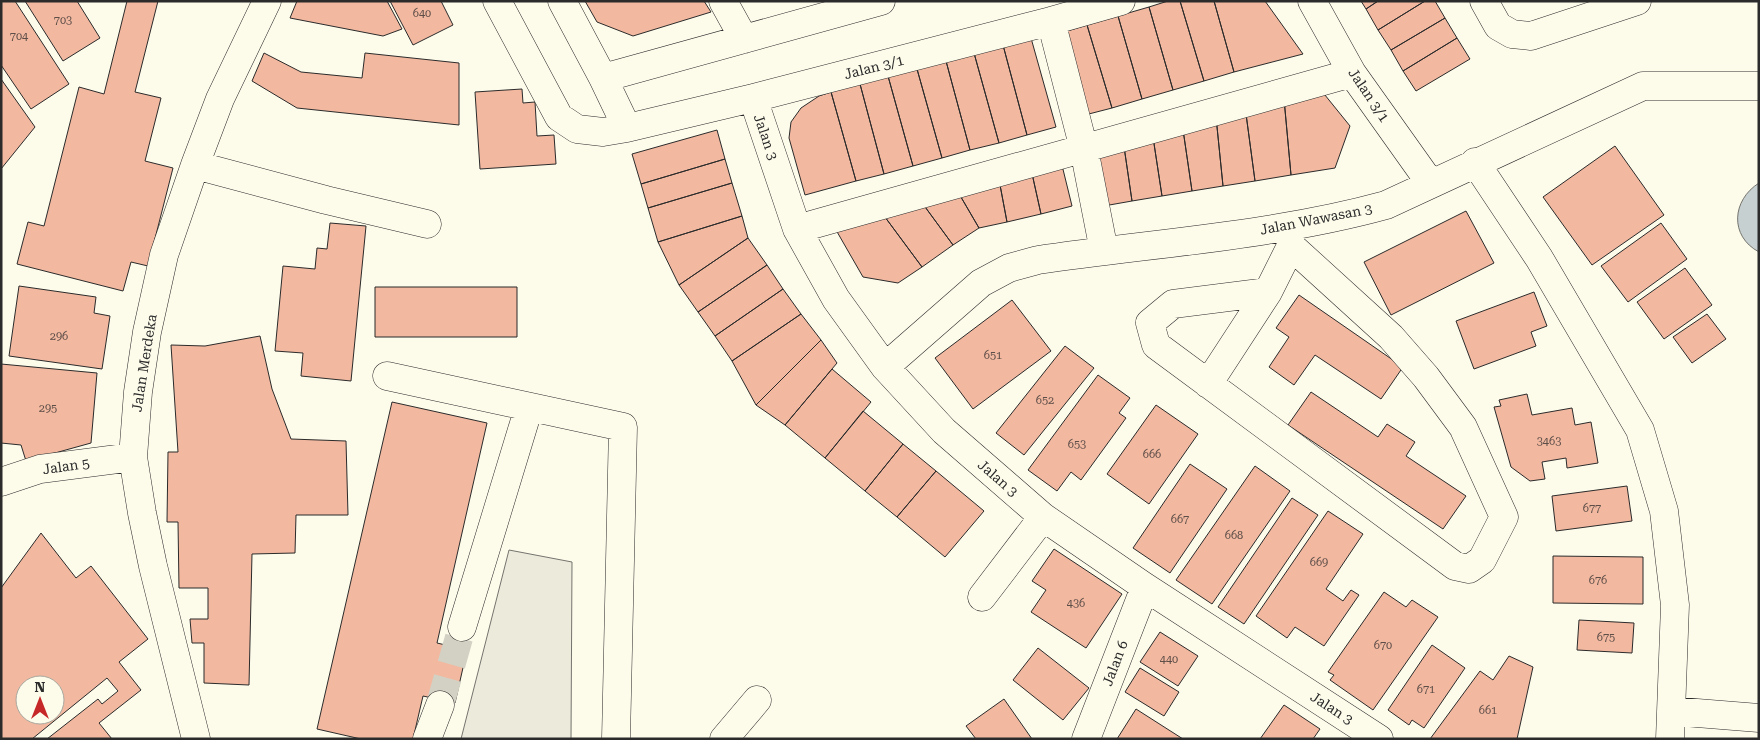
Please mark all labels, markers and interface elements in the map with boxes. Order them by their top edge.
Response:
house number: 640 [413,7,431,20]
house number: 703 [54,14,72,27]
house number: 704 [10,30,29,43]
street label: Jalan 3/1 [842,52,906,82]
street label: Jalan 3/1 [1345,65,1393,125]
street label: Jalan 3 [751,112,781,162]
street label: Jalan Wawasan 3 [1258,200,1374,238]
street label: Jalan Merdeka [128,313,160,413]
house number: 296 [50,330,68,343]
house number: 651 [984,349,1002,362]
house number: 652 [1036,394,1054,407]
house number: 295 [39,402,57,415]
house number: 3463 [1537,435,1561,448]
house number: 653 [1068,438,1086,451]
house number: 666 [1143,448,1161,461]
street label: Jalan 5 [41,455,91,477]
street label: Jalan 3 [975,456,1021,500]
house number: 677 [1583,502,1601,515]
house number: 667 [1171,513,1189,526]
house number: 668 [1225,529,1243,542]
house number: 669 [1310,556,1328,569]
house number: 676 [1589,574,1607,587]
house number: 436 [1067,597,1085,610]
house number: 675 [1597,631,1615,644]
street label: Jalan 6 [1099,638,1131,688]
house number: 670 [1374,639,1392,652]
house number: 440 [1160,653,1178,666]
north arrow [15,675,65,725]
text: N [35,679,46,695]
house number: 671 [1417,683,1435,696]
street label: Jalan 3 [1308,688,1356,728]
house number: 661 [1479,704,1497,717]

